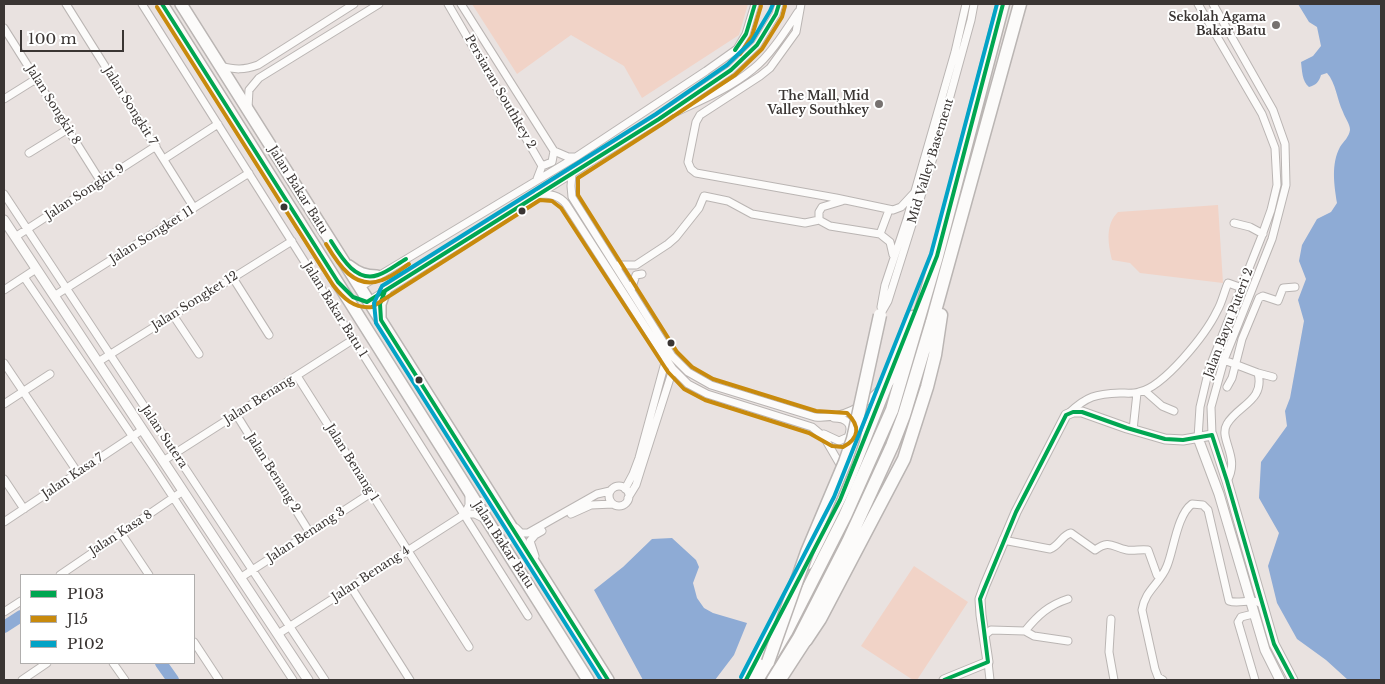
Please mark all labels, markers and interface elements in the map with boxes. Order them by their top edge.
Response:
place label: Sekolah Agama Bakar Batu [1168,11,1266,39]
marker: Sekolah Agama Bakar Batu [1270,19,1282,31]
scale bar [22,20,126,52]
text: 100 m [28,29,77,48]
street label: Persiaran Southkey 2 [461,32,539,152]
street label: Jalan Songkit 8 [23,63,83,147]
street label: Jalan Songkit 7 [100,64,160,148]
place label: The Mall, Mid Valley Southkey [767,90,869,118]
street label: Mid Valley Basement [905,97,957,225]
marker: The Mall, Mid Valley Southkey [873,98,885,110]
street label: Jalan Bakar Batu [265,143,331,237]
street label: Jalan Songkit 9 [43,161,127,223]
unlabelled marker [279,202,289,212]
street label: Jalan Songket 11 [107,203,197,267]
unlabelled marker [517,206,527,216]
street label: Jalan Bakar Batu 1 [300,260,370,360]
street label: Jalan Bayu Puteri 2 [1201,266,1257,380]
street label: Jalan Songket 12 [149,269,241,333]
unlabelled marker [666,338,676,348]
street label: Jalan Benang [221,373,297,427]
unlabelled marker [414,375,424,385]
street label: Jalan Sutera [138,403,190,471]
street label: Jalan Benang 1 [322,422,382,504]
street label: Jalan Benang 2 [243,431,303,515]
street label: Jalan Kasa 7 [40,450,106,502]
street label: Jalan Bakar Batu [470,499,536,591]
street label: Jalan Benang 3 [264,504,348,566]
street label: Jalan Kasa 8 [87,507,155,559]
street label: Jalan Benang 4 [329,543,413,605]
legend [20,574,195,664]
text: P103 [67,584,104,603]
text: J15 [67,609,88,628]
text: P102 [67,634,104,653]

